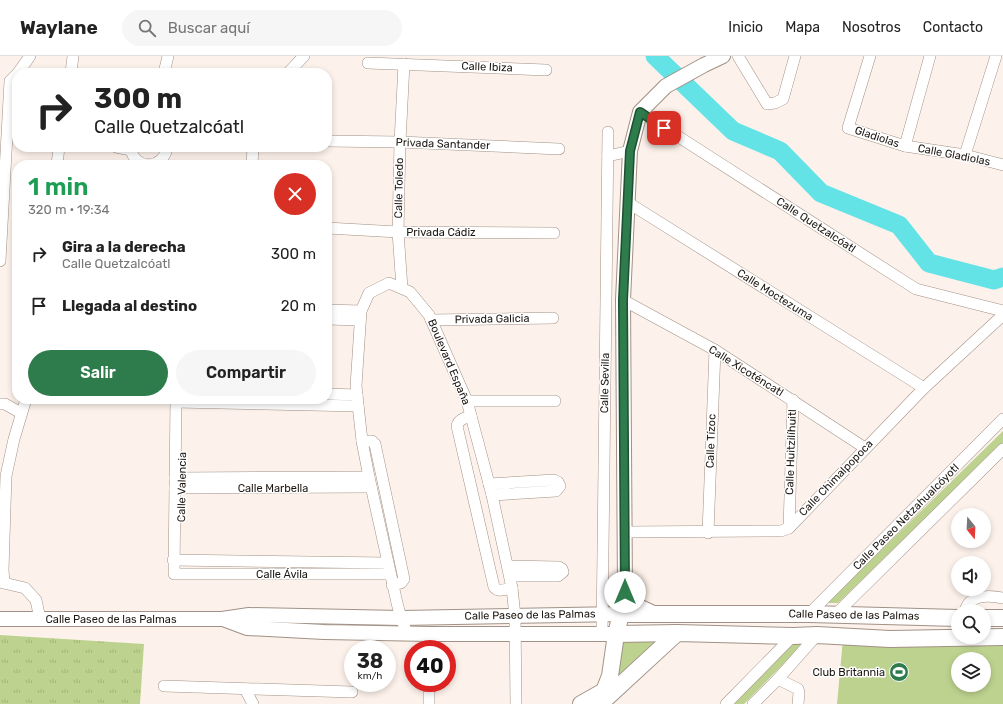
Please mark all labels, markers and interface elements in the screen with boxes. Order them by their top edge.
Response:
search box [122,10,402,46]
text: Waylane [20,16,98,39]
icon: search [136,17,158,39]
text: Buscar aquí [168,19,250,37]
text: Inicio [728,19,763,36]
text: Mapa [785,19,820,36]
text: Nosotros [842,19,901,36]
text: Contacto [923,19,983,36]
street label: Calle Ibiza [461,60,513,74]
text: 300 m [94,82,182,115]
icon: right [28,84,80,136]
pin [647,111,681,145]
text: Calle Quetzalcóatl [94,116,244,138]
icon: arrive [653,117,675,139]
street label: Gladiolas [853,124,901,150]
street label: Privada Santander [396,136,491,152]
street label: Calle Gladiolas [917,142,992,168]
street label: Calle Toledo [392,158,406,218]
text: 1 min [28,173,88,201]
button: close [274,173,316,215]
street label: Calle Quetzalcóatl [774,195,858,255]
text: 320 m · 19:34 [28,202,110,217]
street label: Privada Cádiz [406,226,476,239]
text: Gira a la derecha [62,238,186,256]
icon: right [28,243,50,265]
text: 300 m [271,245,316,263]
text: Calle Quetzalcóatl [62,256,171,271]
street label: Calle Moctezuma [735,266,815,324]
icon: arrive [28,295,50,317]
text: Llegada al destino [62,297,197,315]
text: 20 m [281,297,316,315]
street label: Privada Galicia [454,312,530,326]
street label: Boulevard España [425,317,473,407]
street label: Calle Xicoténcatl [706,343,786,399]
button: Salir [28,350,168,396]
button: Compartir [176,350,316,396]
street label: Calle Sevilla [598,353,612,413]
street label: Calle Huitzilíhuitl [783,409,799,495]
street label: Calle Tízoc [704,414,718,468]
street label: Calle Chimalpopoca [796,437,876,519]
street label: Calle Valencia [175,452,189,522]
street label: Calle Paseo Netzahualcóyotl [850,461,962,573]
street label: Calle Marbella [238,482,308,495]
north arrow [951,508,991,548]
map controls [951,508,991,692]
button: sound [951,556,991,596]
street label: Calle Ávila [256,568,308,581]
position arrow [604,571,646,613]
button: search [951,604,991,644]
street label: Calle Paseo de las Palmas [464,607,596,623]
street label: Calle Paseo de las Palmas [788,607,920,623]
street label: Calle Paseo de las Palmas [45,613,177,626]
speed limit sign: 40 [404,640,456,692]
text: 38 [357,649,383,673]
button: layers [951,652,991,692]
sports icon: Club Britannia [888,661,910,683]
place label: Club Britannia [813,666,885,679]
text: km/h [358,670,382,682]

